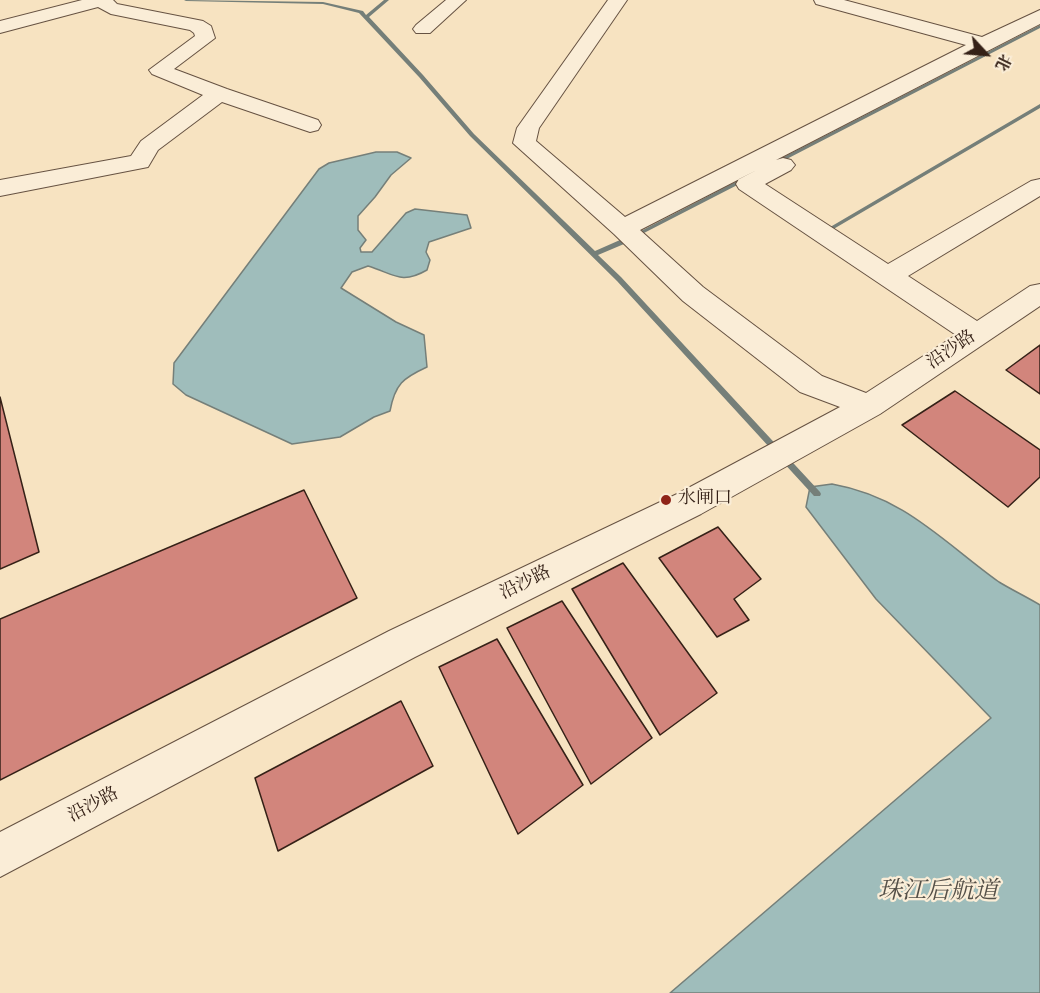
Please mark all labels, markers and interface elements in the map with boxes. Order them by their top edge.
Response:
north arrow [956,24,1016,84]
text: 北 [989,50,1016,74]
street label: 沿沙路 [924,327,980,375]
place label: 水闸口 [678,489,732,511]
marker: 水闸口 [659,493,673,507]
street label: 沿沙路 [497,562,555,606]
street label: 沿沙路 [65,784,123,828]
water label: 珠江后航道 [878,880,998,908]

